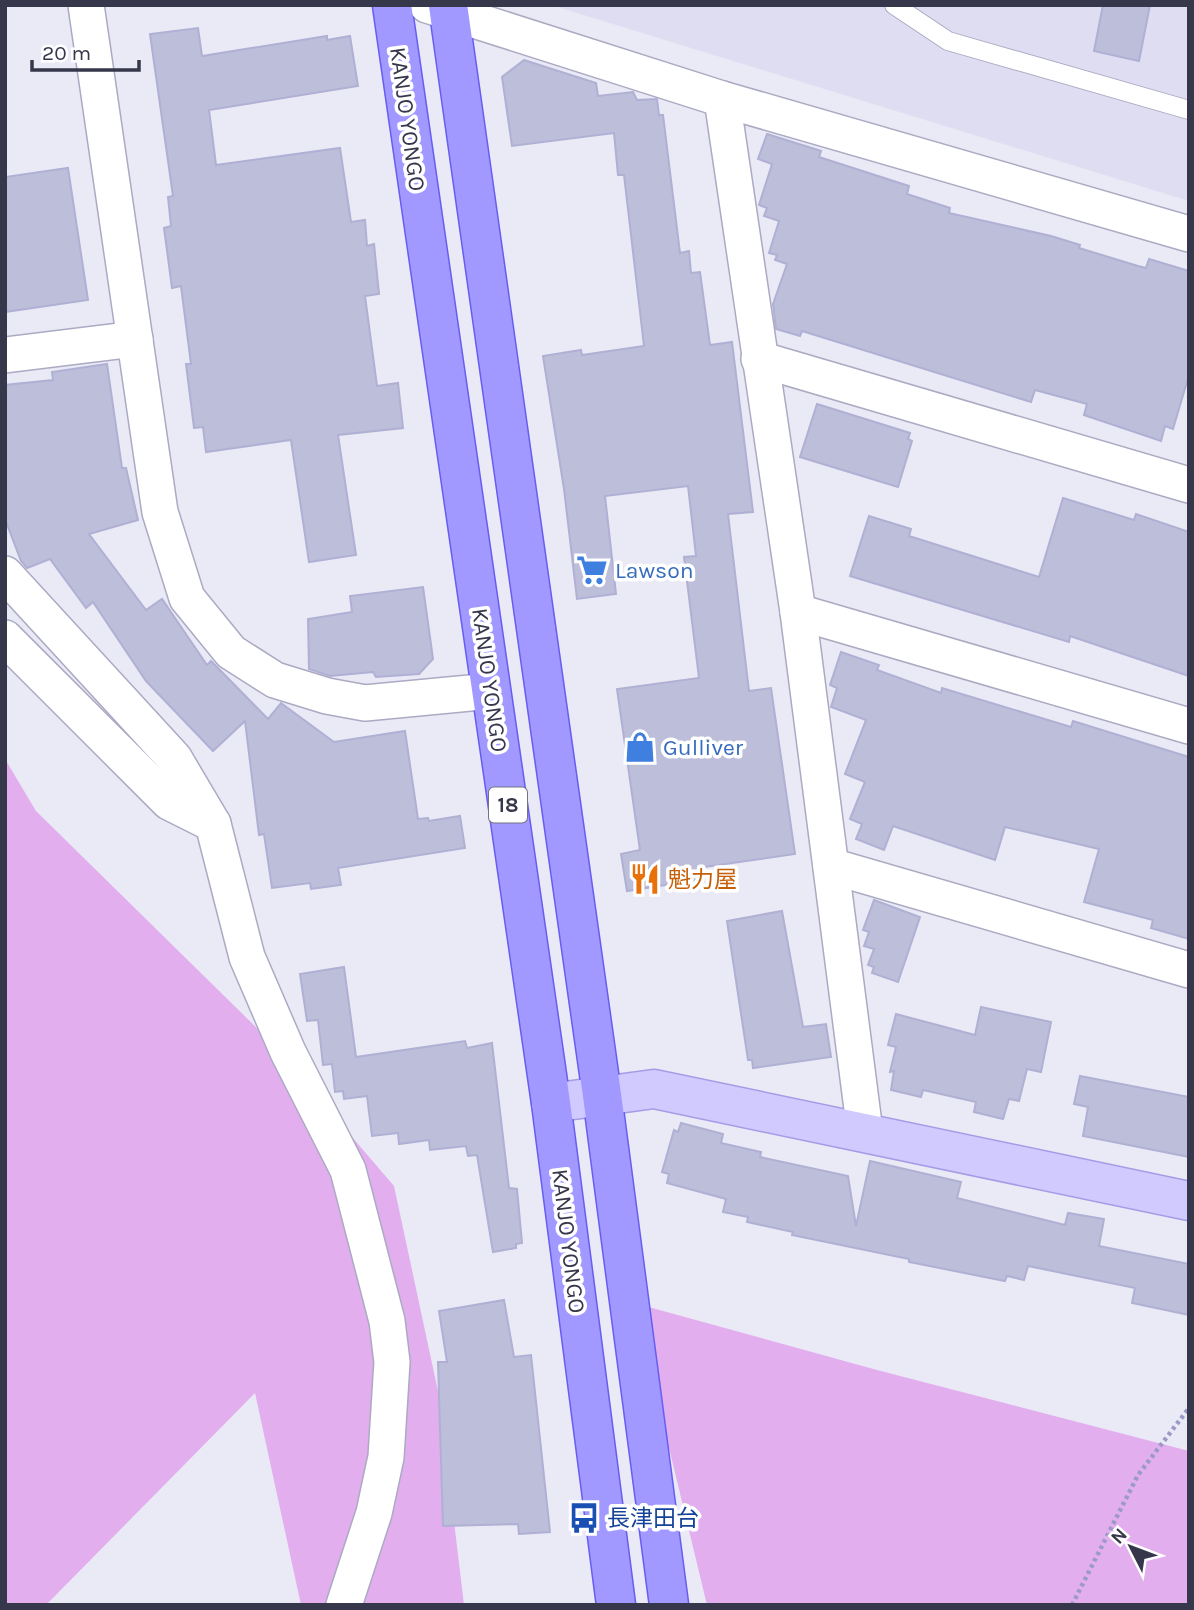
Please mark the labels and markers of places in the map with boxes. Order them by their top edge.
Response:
supermarket icon: Lawson [575,553,609,587]
place label: Lawson [615,557,694,584]
shop icon: Gulliver [623,730,657,764]
place label: Gulliver [663,734,744,761]
restaurant icon: 魁力屋 [628,862,662,896]
place label: 魁力屋 [668,866,737,893]
bus stop icon: 長津田台 [567,1501,601,1535]
place label: 長津田台 [607,1505,699,1532]

